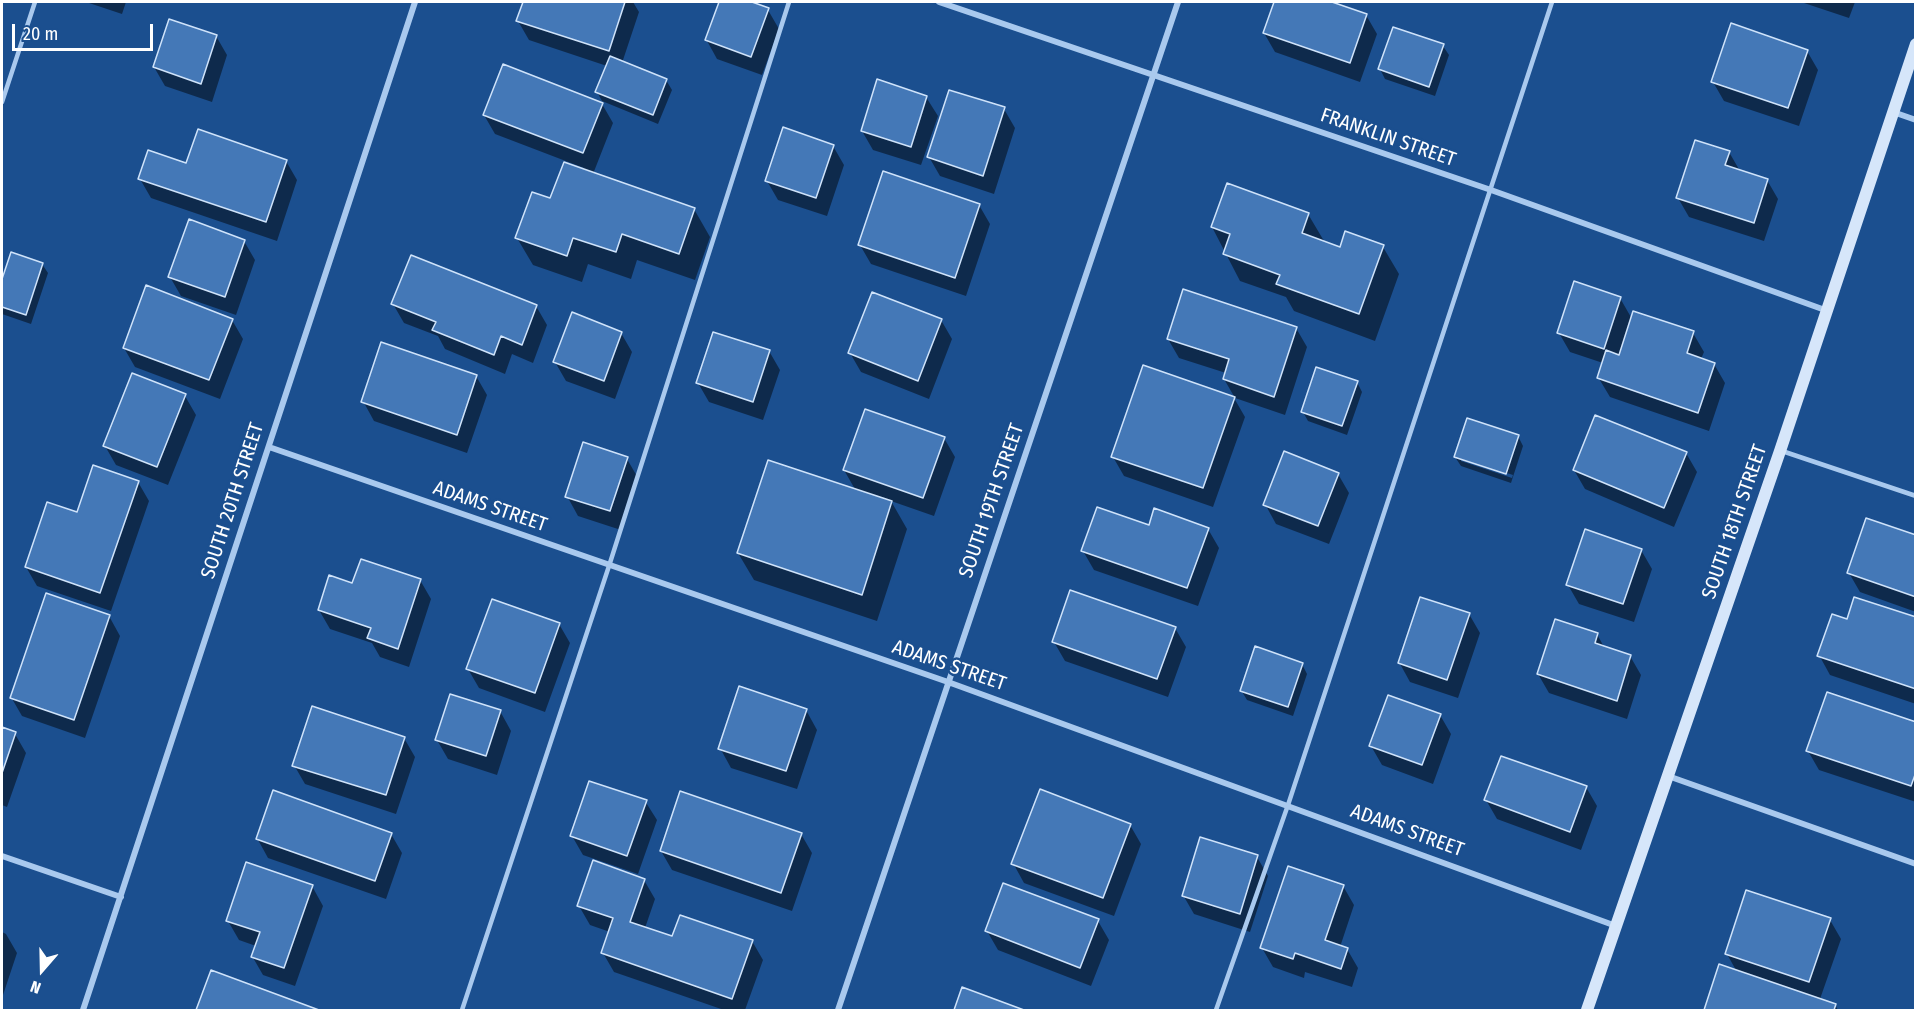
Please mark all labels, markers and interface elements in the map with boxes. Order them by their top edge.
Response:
scale bar [15,12,156,50]
text: 20 m [23,23,58,45]
street label: FRANKLIN STREET [1317,104,1459,172]
street label: SOUTH 20TH STREET [196,420,270,582]
street label: SOUTH 19TH STREET [954,421,1030,581]
street label: SOUTH 18TH STREET [1697,442,1773,602]
street label: ADAMS STREET [430,476,550,538]
street label: ADAMS STREET [889,635,1009,697]
street label: ADAMS STREET [1347,799,1467,863]
north arrow [12,940,72,1000]
text: N [28,977,43,998]

